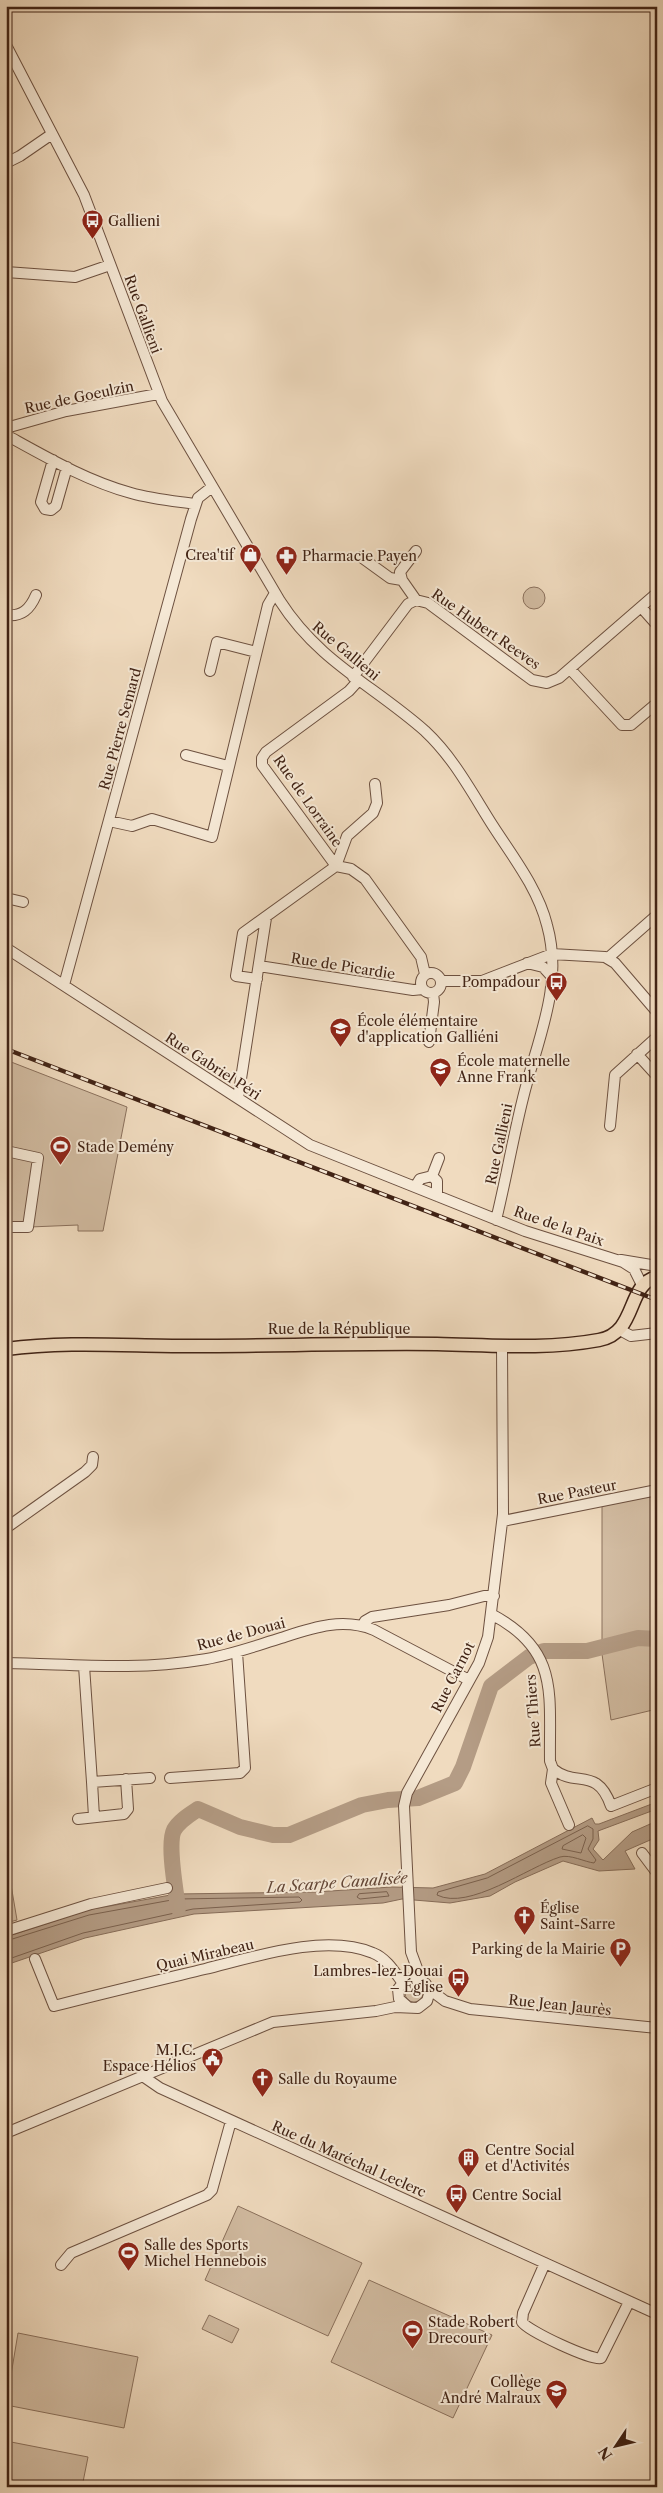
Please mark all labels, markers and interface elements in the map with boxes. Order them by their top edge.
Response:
bus stop icon: Gallieni [80,209,104,240]
place label: Gallieni [108,212,160,230]
street label: Rue Gallieni [120,272,166,356]
street label: Rue de Goeulzin [23,377,136,417]
shop icon: Crea'tif [238,543,262,574]
pharmacy icon: Pharmacie Payen [274,544,298,575]
place label: Crea'tif [185,546,236,564]
place label: Pharmacie Payen [302,547,417,565]
street label: Rue Hubert Reeves [428,585,544,673]
street label: Rue Gallieni [309,618,383,684]
street label: Rue Pierre Semard [95,665,145,792]
street label: Rue de Lorraine [270,751,347,851]
street label: Rue de Picardie [290,949,396,983]
bus stop icon: Pompadour [544,970,568,1001]
place label: Pompadour [462,973,540,991]
place label: École élémentaire d'application Galliéni [357,1012,499,1046]
school or university icon: École élémentaire d'application Galliéni [329,1017,353,1048]
street label: Rue Gabriel Péri [162,1028,264,1104]
place label: École maternelle Anne Frank [456,1052,570,1086]
school or university icon: École maternelle Anne Frank [429,1057,453,1088]
street label: Rue Gallieni [482,1102,516,1186]
sports icon: Stade Demény [49,1135,73,1166]
place label: Stade Demény [77,1138,174,1156]
street label: Rue de la Paix [511,1202,607,1250]
street label: Rue de la République [268,1320,411,1338]
street label: Rue Pasteur [536,1475,618,1508]
street label: Rue de Douai [195,1614,287,1654]
street label: Rue Carnot [428,1639,478,1715]
street label: Rue Thiers [521,1674,545,1748]
water label: La Scarpe Canalisée [265,1868,409,1897]
place label: Église Saint-Sarre [540,1899,615,1933]
church icon: Église Saint-Sarre [512,1904,536,1935]
street label: Quai Mirabeau [154,1935,256,1975]
parking icon: Parking de la Mairie [609,1937,633,1968]
place label: Parking de la Mairie [472,1940,605,1958]
place label: Lambres-lez-Douai – Église [313,1962,443,1996]
bus stop icon: Lambres-lez-Douai – Église [447,1967,471,1998]
street label: Rue Jean Jaurès [508,1991,612,2019]
place label: M.J.C. Espace Hélios [103,2041,196,2075]
public building icon: M.J.C. Espace Hélios [200,2046,224,2077]
church icon: Salle du Royaume [250,2067,274,2098]
place label: Salle du Royaume [278,2070,397,2088]
street label: Rue du Maréchal Leclerc [269,2117,429,2201]
place label: Centre Social et d'Activités [485,2141,575,2175]
building icon: Centre Social et d'Activités [457,2146,481,2177]
bus stop icon: Centre Social [444,2183,468,2214]
place label: Centre Social [472,2186,562,2204]
place label: Salle des Sports Michel Hennebois [144,2236,267,2270]
sports icon: Salle des Sports Michel Hennebois [116,2241,140,2272]
place label: Stade Robert Drecourt [428,2313,515,2347]
sports icon: Stade Robert Drecourt [400,2318,424,2349]
place label: Collège André Malraux [439,2373,542,2407]
school or university icon: Collège André Malraux [545,2378,569,2409]
north arrow [590,2420,640,2470]
text: N [594,2443,616,2464]

